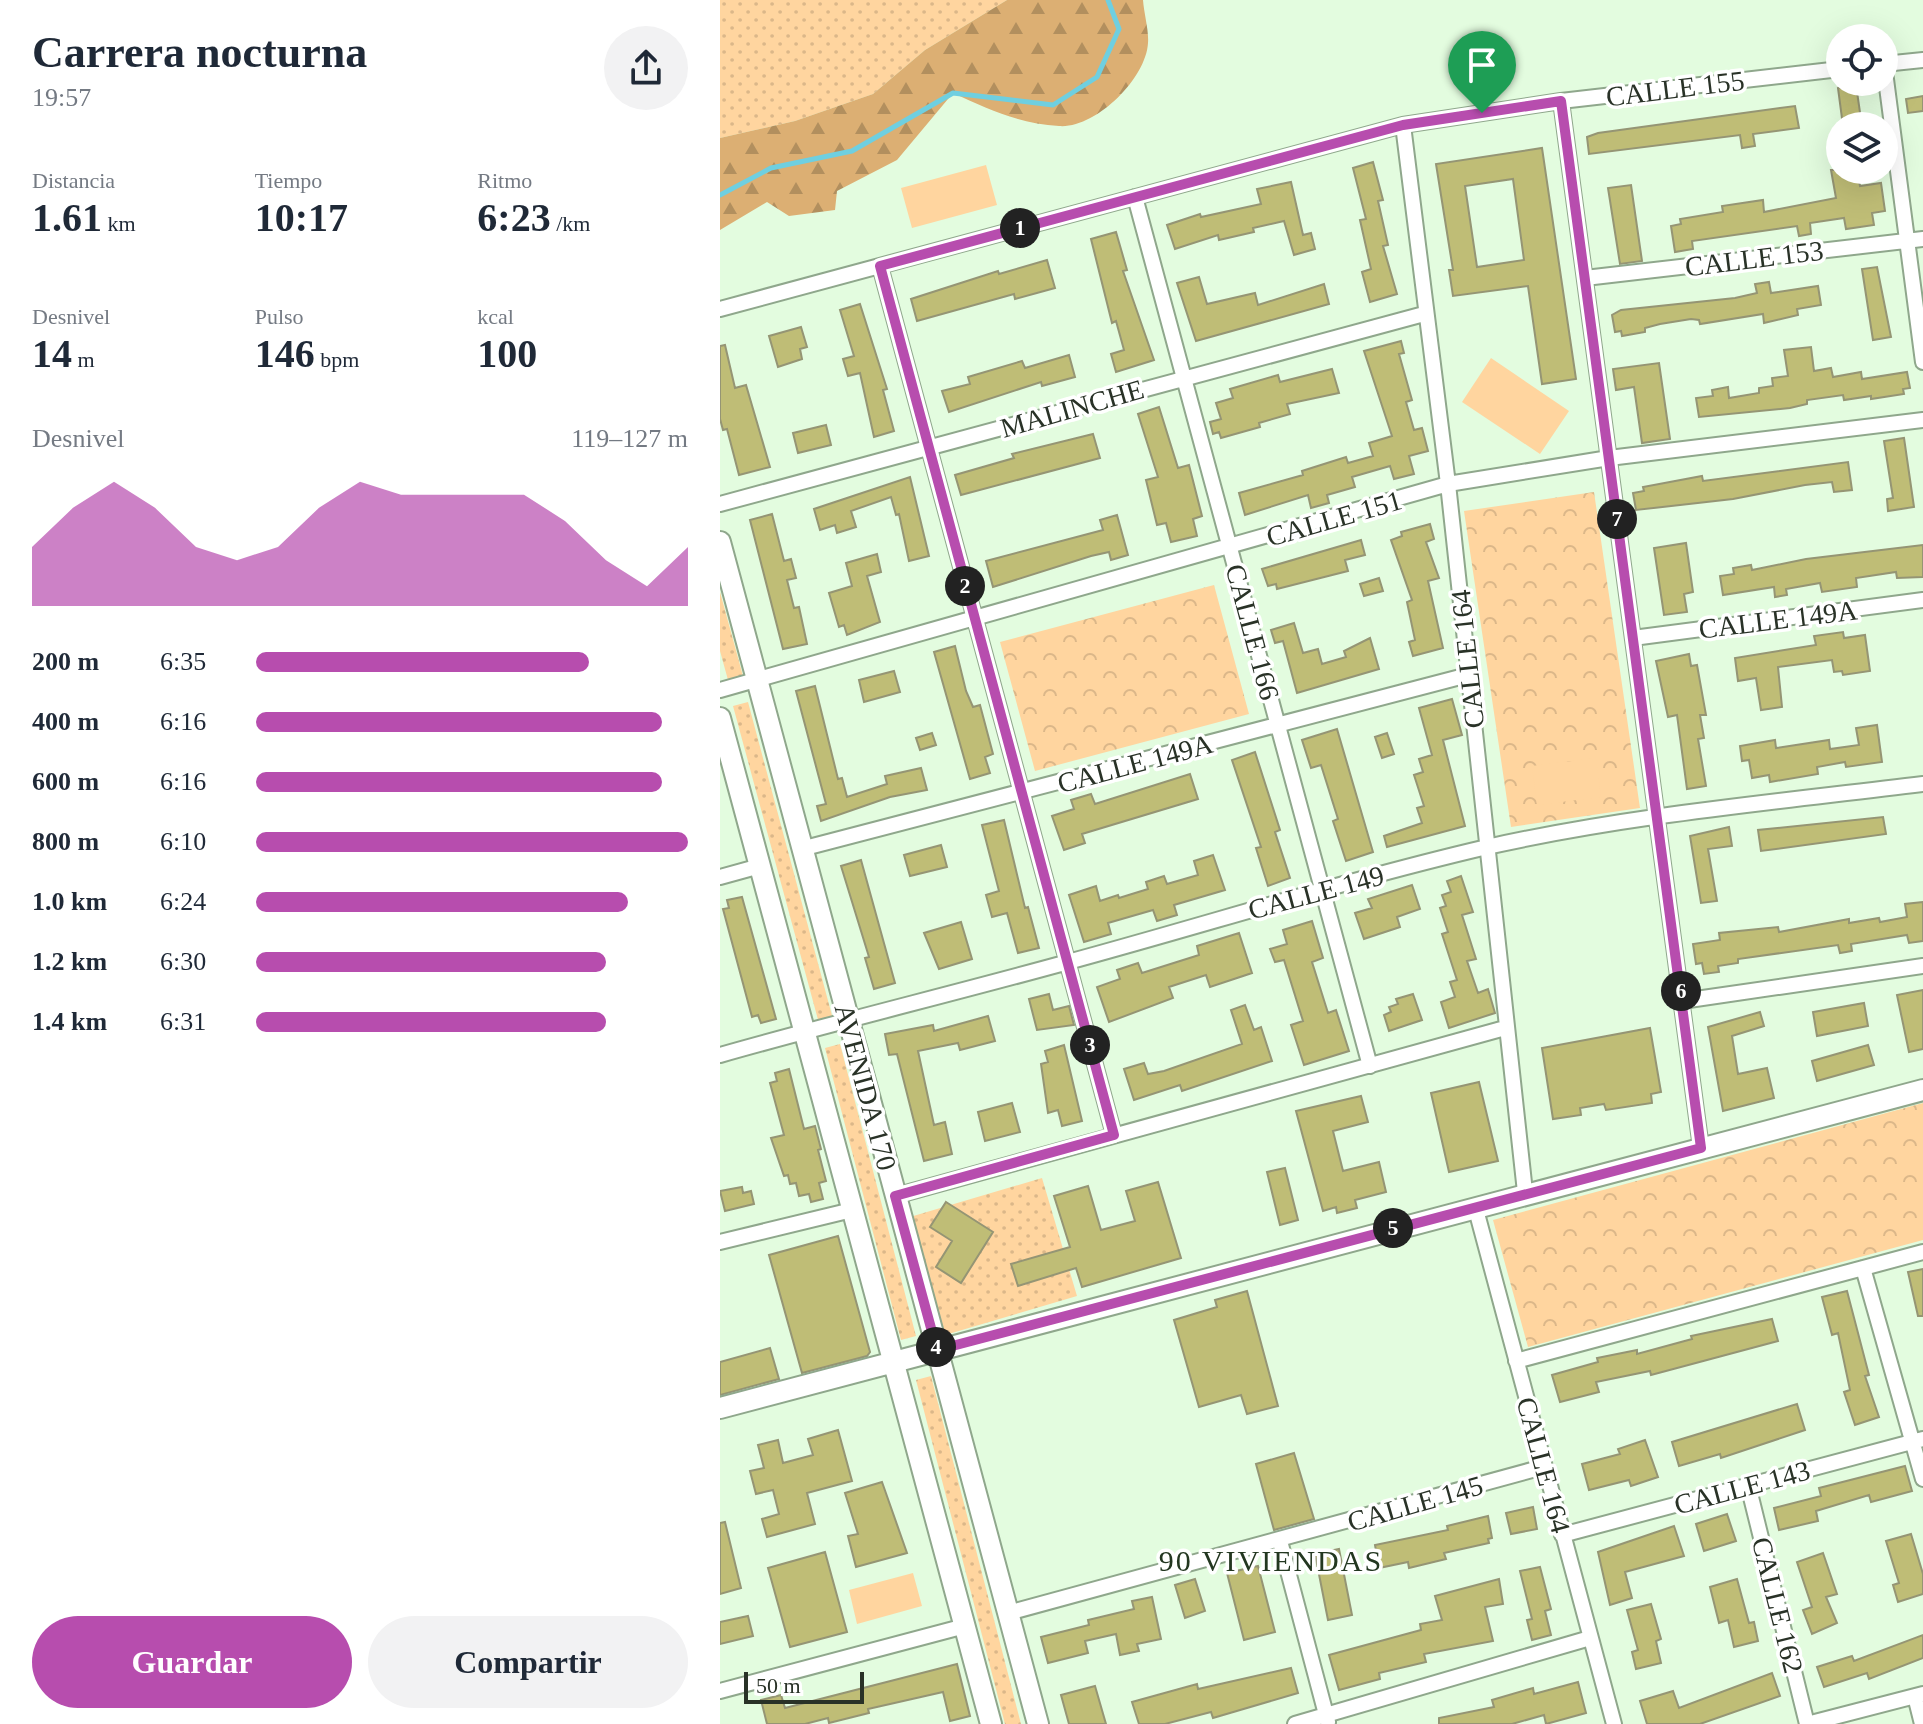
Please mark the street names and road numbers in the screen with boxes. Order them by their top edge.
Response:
street label: CALLE 155 [1604,65,1746,112]
street label: CALLE 153 [1683,235,1825,282]
street label: MALINCHE [997,373,1147,444]
street label: CALLE 151 [1263,484,1405,553]
street label: CALLE 166 [1220,561,1286,703]
street label: CALLE 164 [1445,588,1490,730]
street label: CALLE 149A [1697,594,1860,645]
street label: CALLE 149A [1054,728,1217,799]
street label: CALLE 149 [1245,859,1387,925]
street label: AVENIDA 170 [828,1000,903,1174]
street label: CALLE 164 [1511,1394,1577,1536]
street label: CALLE 143 [1671,1454,1813,1520]
street label: CALLE 145 [1344,1469,1486,1538]
street label: CALLE 162 [1746,1534,1809,1676]

